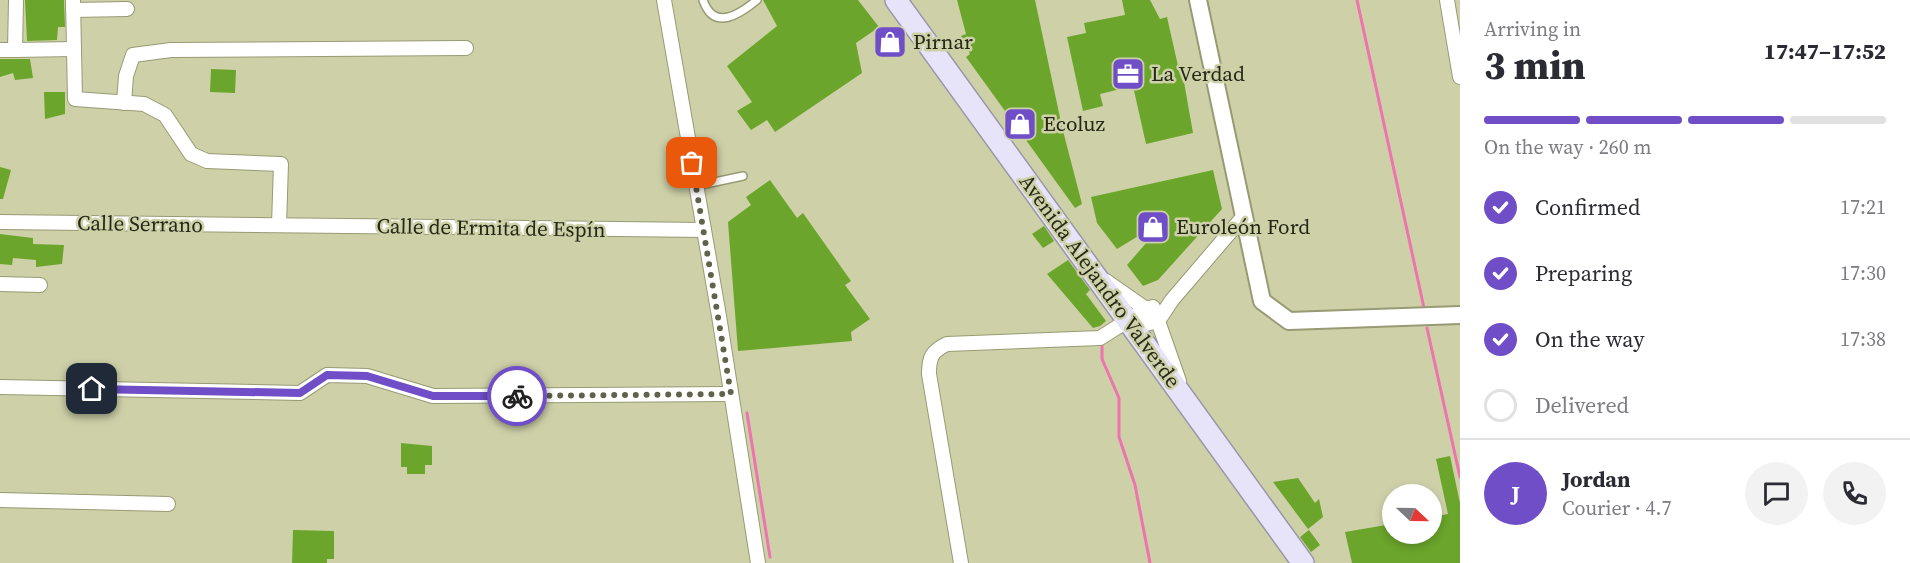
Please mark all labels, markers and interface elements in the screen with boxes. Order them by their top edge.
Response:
text: Arriving in [1484,15,1581,43]
shop icon: Pirnar [872,24,908,60]
place label: Pirnar [913,27,973,56]
text: 17:47–17:52 [1764,36,1886,66]
text: 3 min [1484,39,1586,92]
office icon: La Verdad [1110,56,1146,92]
place label: La Verdad [1151,59,1245,88]
shop icon: Ecoluz [1002,106,1038,142]
place label: Ecoluz [1043,109,1106,138]
text: On the way · 260 m [1484,133,1651,161]
pin [666,137,717,188]
icon: bag [675,146,708,179]
street label: Avenida Alejandro Valverde [1013,168,1188,393]
icon: check [1484,191,1517,224]
text: Confirmed [1535,192,1640,222]
text: 17:21 [1840,193,1886,221]
street label: Calle Serrano [77,208,203,239]
shop icon: Euroleón Ford [1135,209,1171,245]
street label: Calle de Ermita de Espín [376,211,606,244]
place label: Euroleón Ford [1176,212,1310,241]
icon: check [1484,257,1517,290]
text: Preparing [1535,258,1632,288]
text: 17:30 [1840,259,1886,287]
icon: check [1484,323,1517,356]
text: On the way [1535,324,1644,354]
text: 17:38 [1840,325,1886,353]
pin [66,363,117,414]
courier [487,366,547,426]
icon: home [75,372,108,405]
icon: bike [501,380,534,413]
text: Delivered [1535,390,1629,420]
button: chat [1745,462,1808,525]
button: phone [1823,462,1886,525]
text: Jordan [1562,464,1630,494]
text: J [1511,478,1520,508]
north arrow [1382,484,1442,544]
map controls [1382,484,1442,544]
text: Courier · 4.7 [1562,494,1671,522]

